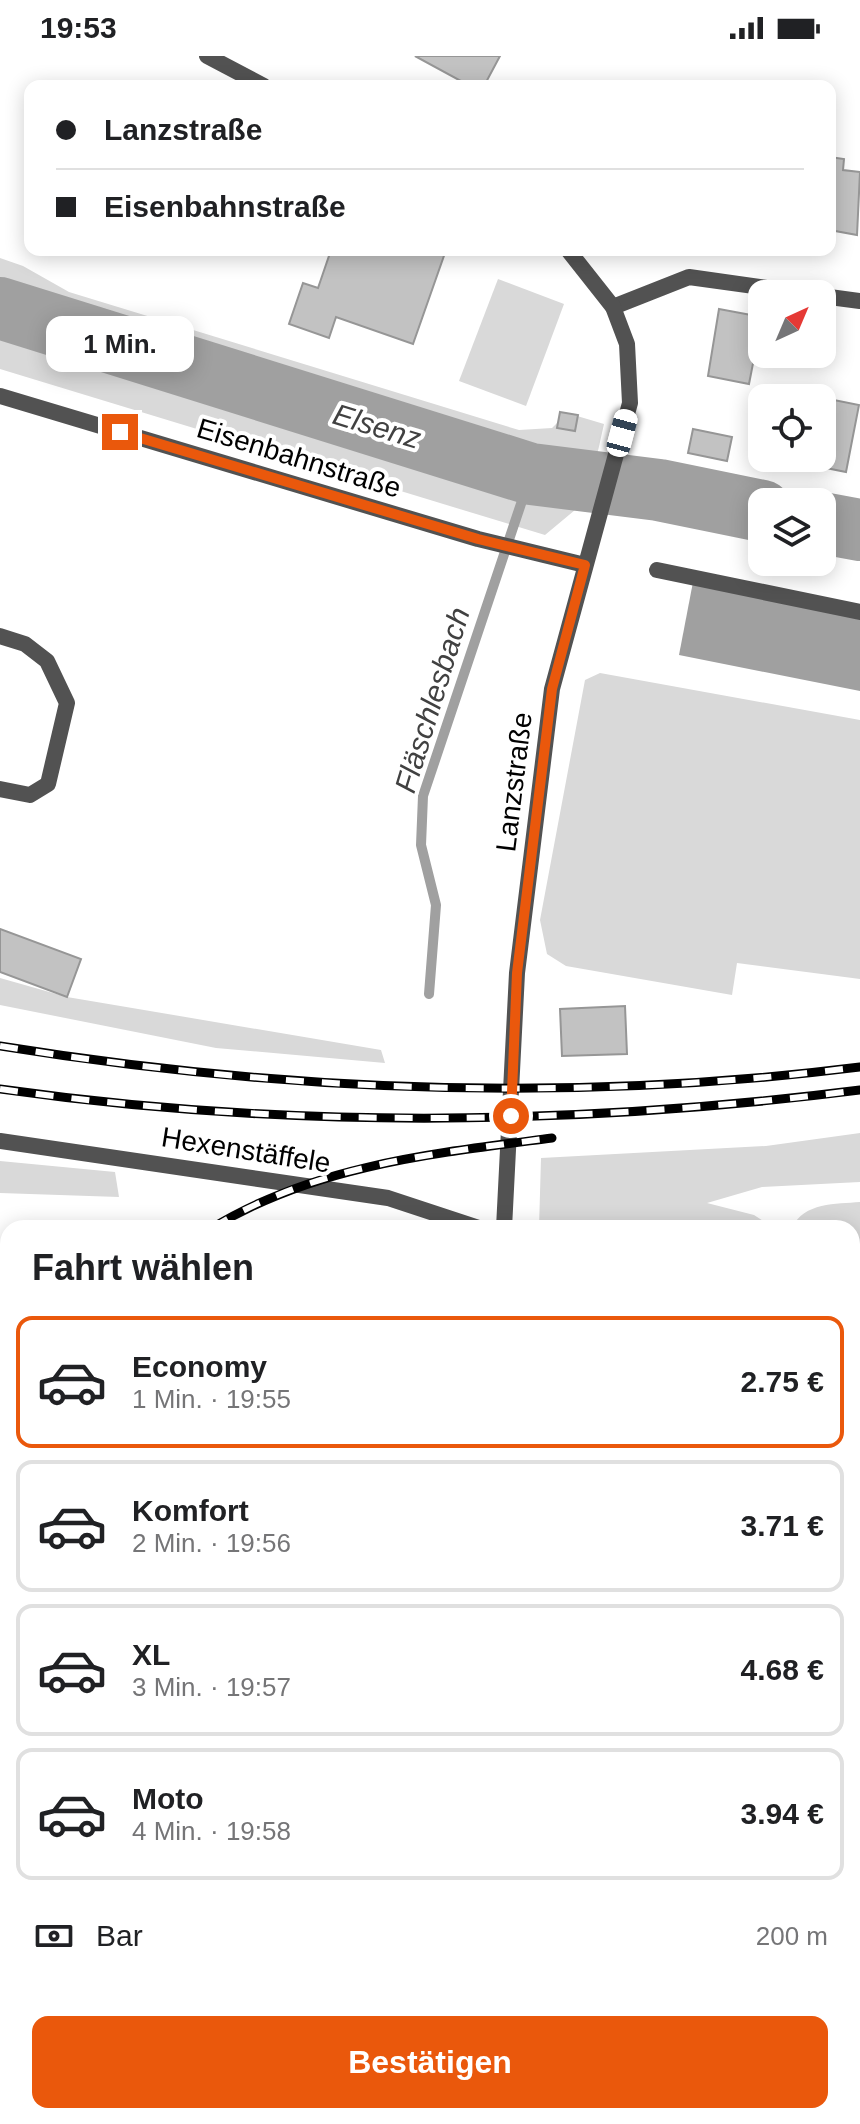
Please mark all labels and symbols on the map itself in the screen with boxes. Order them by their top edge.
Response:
north arrow [748,280,836,368]
callout: 1 Min. [46,316,194,372]
water label: Elsenz [329,397,425,455]
car [604,407,640,459]
street label: Eisenbahnstraße [193,412,405,504]
route end [102,414,138,450]
water label: Fläschlesbach [388,603,476,797]
street label: Lanzstraße [490,711,538,853]
route start [493,1098,529,1134]
street label: Hexenstäffele [159,1121,333,1179]

